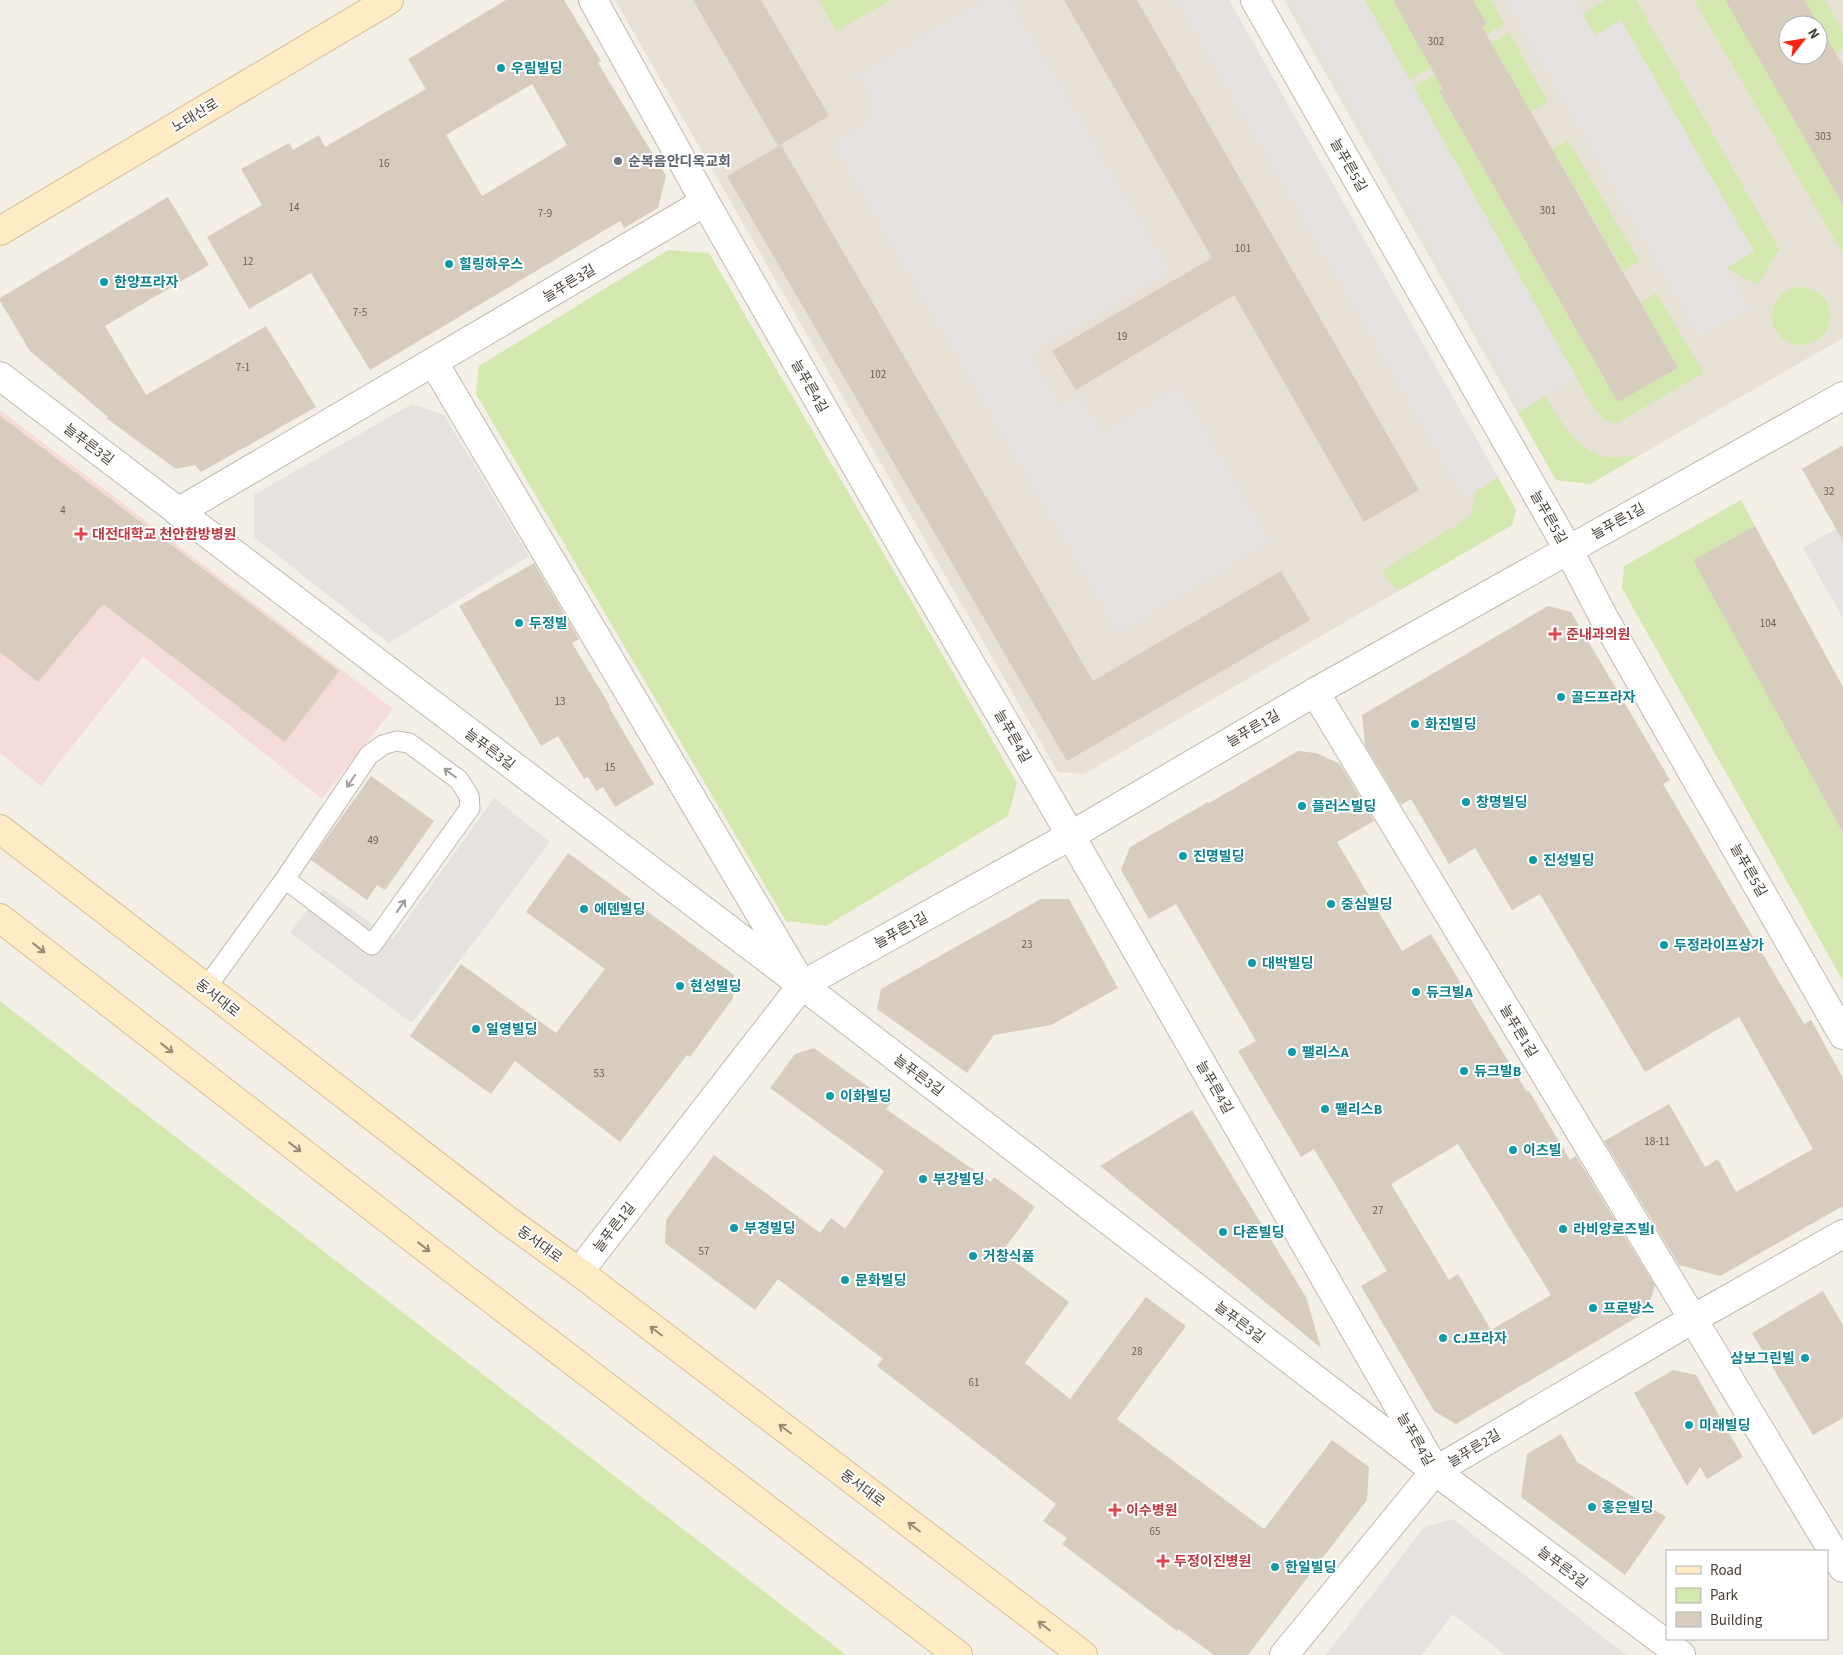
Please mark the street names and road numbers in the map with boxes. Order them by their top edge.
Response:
street label: 노태산로 [168,94,223,138]
street label: 늘푸른5길 [1325,135,1371,196]
street label: 늘푸른3길 [539,260,600,307]
street label: 늘푸른4길 [786,356,832,417]
street label: 늘푸른3길 [59,419,118,470]
street label: 늘푸른5길 [1525,487,1571,548]
street label: 늘푸른1길 [1588,499,1649,545]
street label: 늘푸른4길 [989,706,1035,767]
street label: 늘푸른1길 [1223,706,1284,752]
street label: 늘푸른3길 [460,724,519,775]
street label: 늘푸른5길 [1725,840,1771,901]
street label: 늘푸른1길 [871,908,932,954]
street label: 동서대로 [191,975,244,1023]
street label: 늘푸른1길 [1495,1001,1542,1062]
street label: 늘푸른3길 [889,1050,948,1101]
street label: 늘푸른4길 [1191,1057,1237,1118]
street label: 늘푸른1길 [589,1198,641,1257]
street label: 동서대로 [513,1222,566,1268]
street label: 늘푸른3길 [1210,1297,1269,1348]
street label: 늘푸른4길 [1392,1409,1438,1470]
street label: 늘푸른2길 [1444,1425,1505,1472]
street label: 동서대로 [836,1465,889,1512]
street label: 늘푸른3길 [1533,1542,1592,1593]

